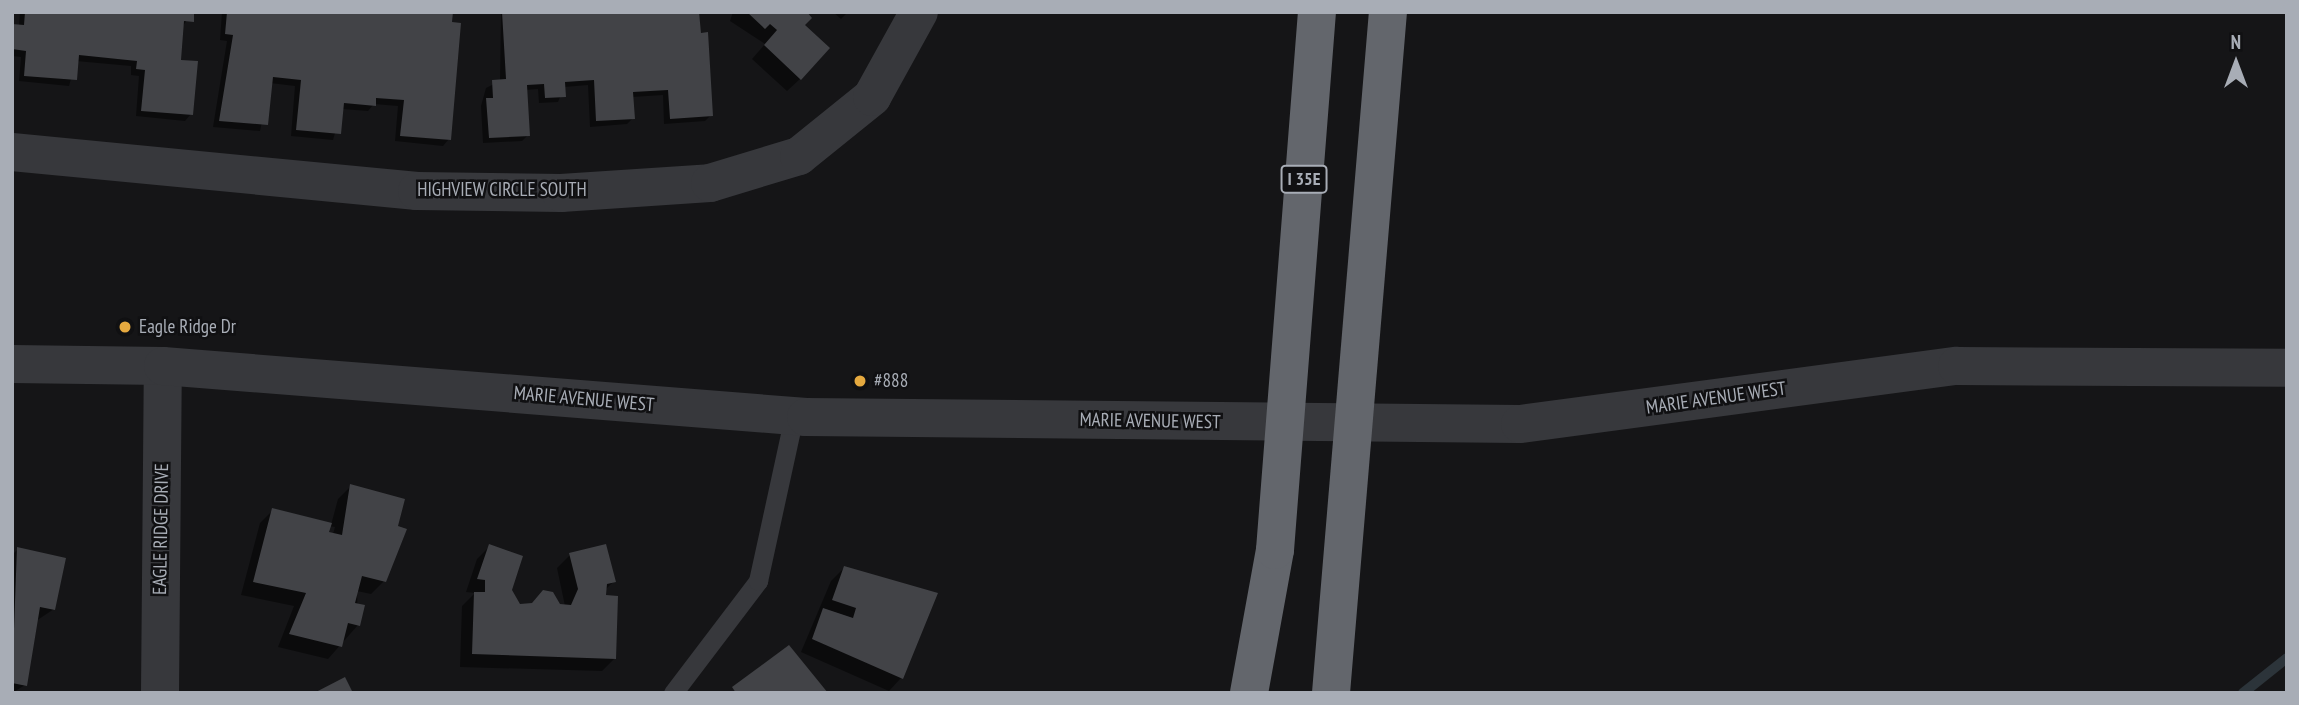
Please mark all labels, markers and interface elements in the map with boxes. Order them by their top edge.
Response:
north arrow [2201,28,2271,98]
text: N [2231,30,2241,54]
road number: I 35E [1280,164,1328,194]
street label: HIGHVIEW CIRCLE SOUTH [417,179,587,201]
place label: Eagle Ridge Dr [139,316,236,338]
marker: Eagle Ridge Dr [117,319,133,335]
place label: #888 [874,370,908,392]
marker: #888 [852,373,868,389]
street label: MARIE AVENUE WEST [1644,377,1788,419]
street label: MARIE AVENUE WEST [512,381,656,417]
street label: MARIE AVENUE WEST [1079,408,1221,434]
street label: EAGLE RIDGE DRIVE [148,463,174,595]

